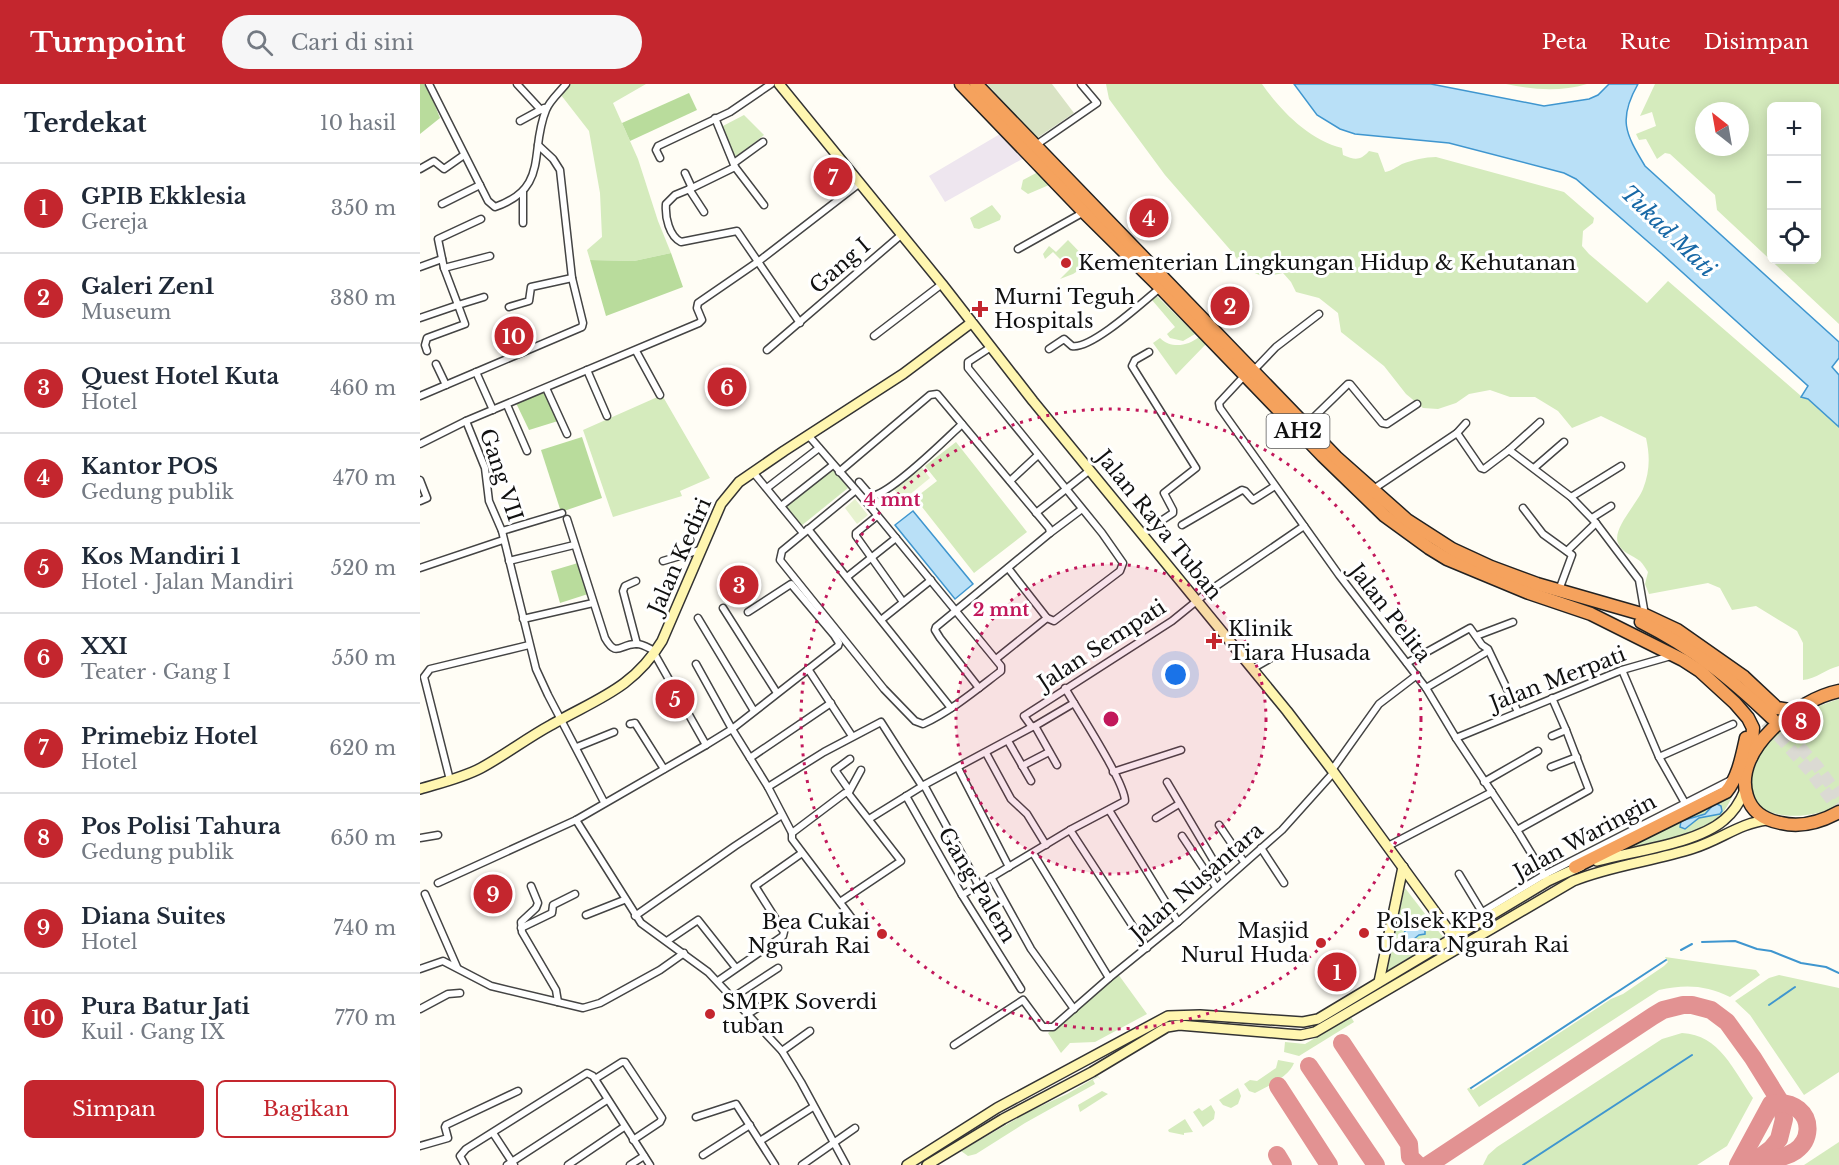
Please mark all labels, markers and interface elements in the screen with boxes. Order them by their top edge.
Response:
search box [222,15,642,69]
text: Turnpoint [30,25,186,60]
icon: search [243,26,276,59]
text: Cari di sini [291,29,414,56]
text: Peta [1542,29,1587,55]
text: Rute [1620,29,1671,55]
text: Disimpan [1704,29,1809,55]
north arrow [1695,102,1749,156]
map controls [1767,102,1821,264]
button: + [1767,102,1821,156]
text: Terdekat [24,107,147,139]
text: 10 hasil [320,111,396,135]
pin: 7 [814,154,852,200]
button: − [1767,156,1821,210]
water label: Tukad Mati [1615,179,1721,283]
text: GPIB Ekklesia [81,183,246,210]
text: 1 [39,196,48,220]
text: 350 m [331,196,396,220]
pin: 4 [1130,196,1168,240]
text: Gereja [81,210,148,234]
button: locate [1767,210,1821,264]
street label: Gang I [805,233,875,299]
place label: Kementerian Lingkungan Hidup & Kehutanan [1078,250,1576,276]
marker: Kementerian Lingkungan Hidup & Kehutanan [1059,256,1073,270]
text: Galeri Zen1 [81,273,214,300]
place label: Murni Teguh Hospitals [994,284,1135,334]
pin: 2 [1210,284,1250,328]
text: 2 [37,286,50,310]
text: 380 m [330,286,396,310]
text: Museum [81,300,171,324]
marker: Murni Teguh Hospitals [971,300,989,318]
pin: 10 [494,314,533,358]
text: Quest Hotel Kuta [81,363,279,390]
pin: 6 [708,364,746,410]
text: 3 [37,376,50,400]
text: 460 m [330,376,396,400]
text: Hotel [81,390,138,414]
road number: AH2 [1266,414,1330,448]
street label: Gang VII [474,425,528,525]
street label: Jalan Raya Tuban [1089,442,1227,605]
text: Kantor POS [81,453,218,480]
text: 4 [37,466,50,490]
text: 470 m [333,466,396,490]
text: Gedung publik [81,480,234,504]
text: 4 mnt [864,489,920,511]
street label: Jalan Kediri [642,494,717,621]
text: Kos Mandiri 1 [81,543,240,570]
text: 5 [38,556,49,580]
text: 520 m [331,556,396,580]
street label: Jalan Pelita [1342,556,1437,668]
pin: 3 [720,562,758,608]
text: Hotel · Jalan Mandiri [81,570,293,594]
street label: Jalan Sempati [1031,594,1171,698]
text: 2 mnt [973,599,1029,621]
place label: Klinik Tiara Husada [1228,616,1371,666]
marker: Klinik Tiara Husada [1205,632,1223,650]
text: XXI [81,633,128,660]
street label: Jalan Merpati [1484,641,1630,718]
text: 6 [37,646,50,670]
text: 550 m [332,646,396,670]
text: Teater · Gang I [81,660,231,684]
your location [1161,660,1190,689]
pin: 5 [656,676,694,722]
pin: 8 [1782,698,1820,744]
centre of rings [1101,709,1121,729]
text: Primebiz Hotel [81,723,258,750]
text: 7 [38,736,49,760]
text: 620 m [329,736,396,760]
text: Hotel [81,750,138,774]
street label: Jalan Waringin [1507,789,1661,887]
text: Pos Polisi Tahura [81,813,281,840]
street label: Jalan Nusantara [1123,817,1269,949]
street label: Gang Palem [932,823,1022,948]
text: 8 [37,826,50,850]
text: 650 m [330,826,396,850]
text: Gedung publik [81,840,234,864]
pin: 9 [474,872,512,916]
text: Diana Suites [81,903,226,930]
place label: Polsek KP3 Udara Ngurah Rai [1376,908,1569,958]
place label: Bea Cukai Ngurah Rai [748,909,870,959]
text: 9 [37,916,50,940]
text: 740 m [333,916,396,940]
place label: Masjid Nurul Huda [1181,918,1309,968]
marker: Polsek KP3 Udara Ngurah Rai [1357,926,1371,940]
marker: Bea Cukai Ngurah Rai [875,927,889,941]
text: Hotel [81,930,138,954]
marker: Masjid Nurul Huda [1314,936,1328,950]
pin: 1 [1318,950,1356,994]
place label: SMPK Soverdi tuban [722,989,877,1039]
text: Pura Batur Jati [81,993,250,1020]
text: 10 [32,1006,55,1030]
text: 770 m [334,1006,396,1030]
marker: SMPK Soverdi tuban [703,1007,717,1021]
text: Kuil · Gang IX [81,1020,225,1044]
button: Simpan [24,1080,204,1138]
button: Bagikan [216,1080,396,1138]

